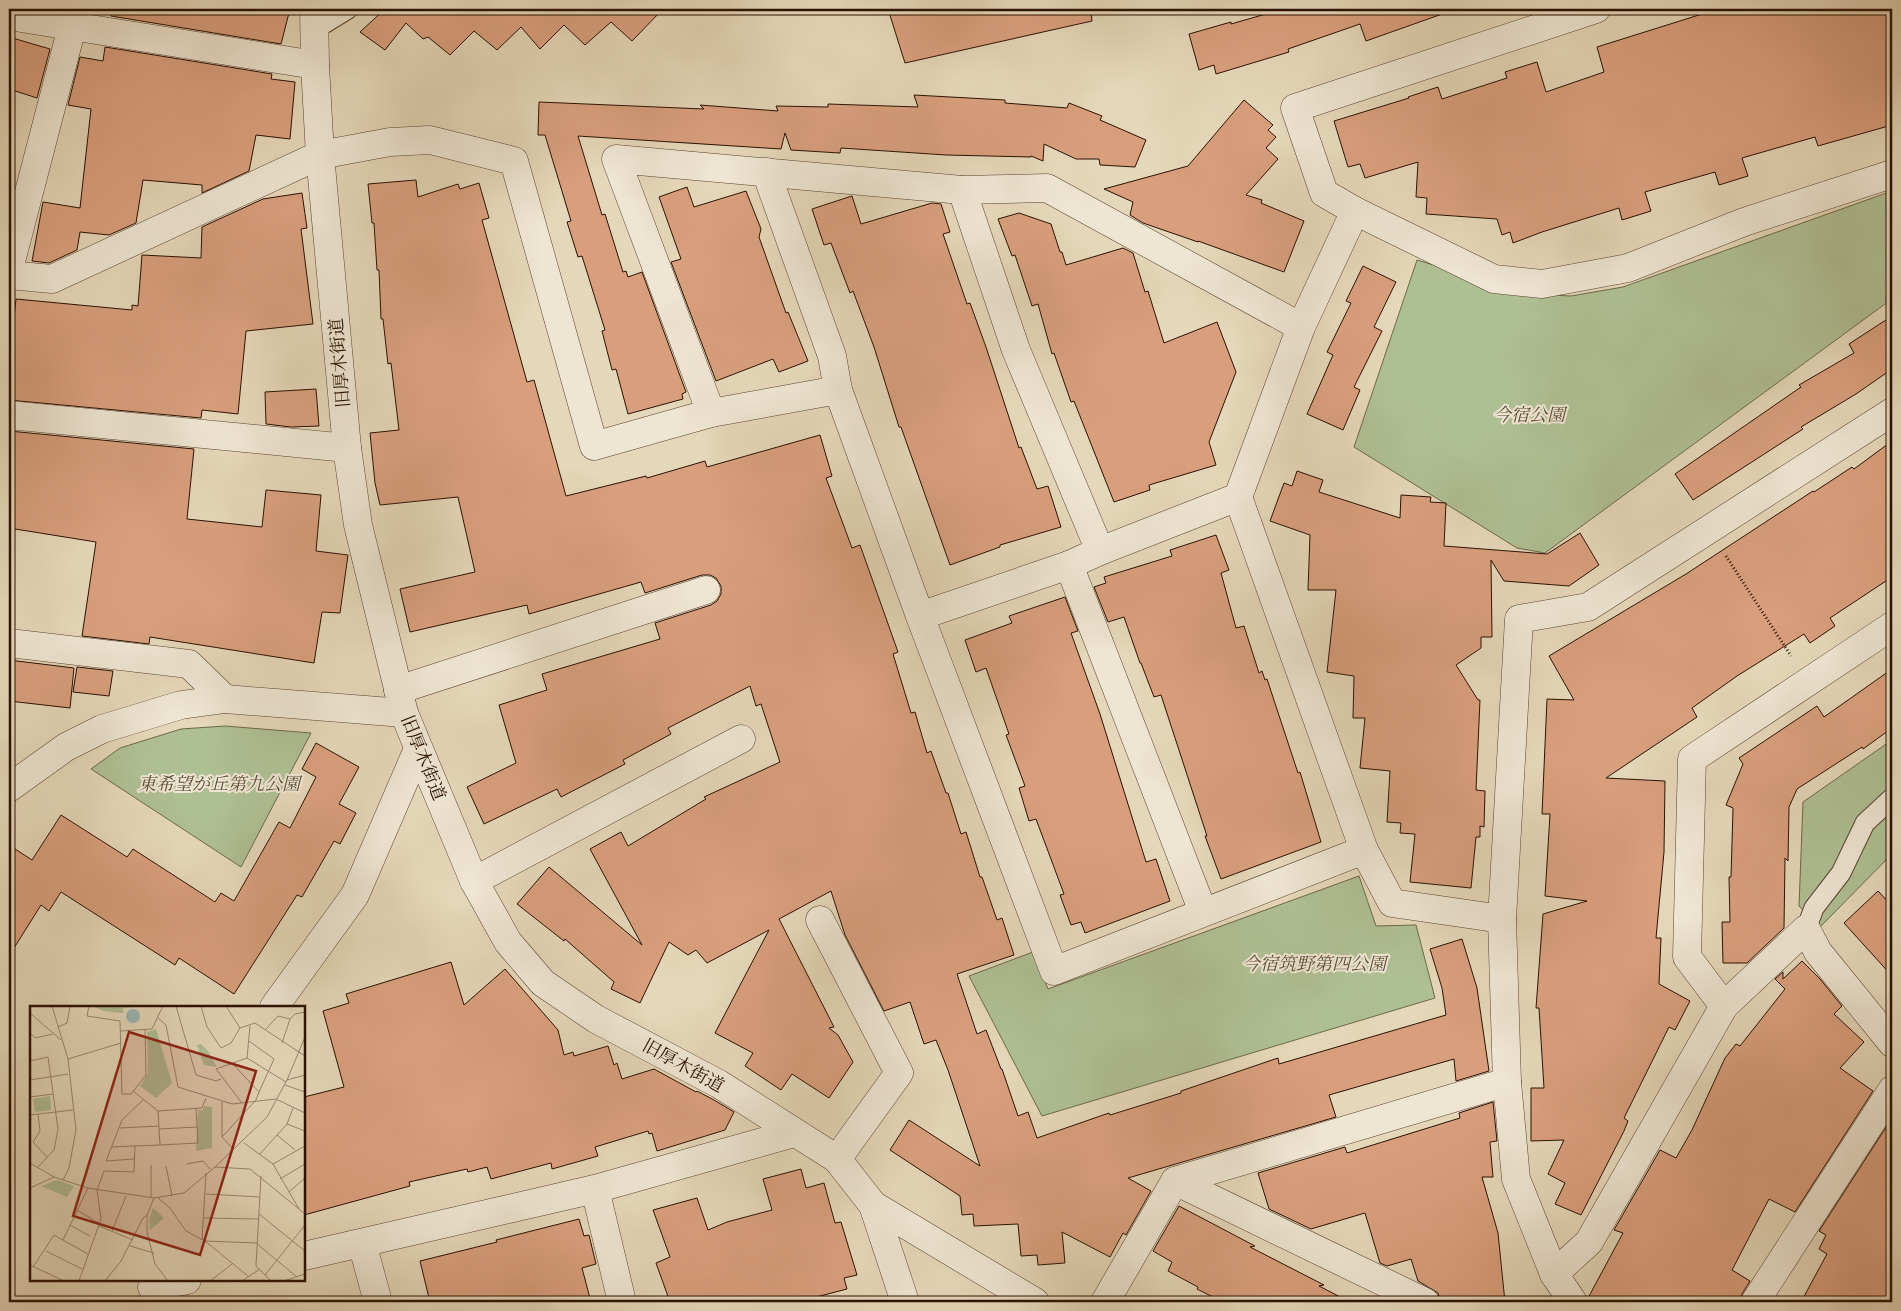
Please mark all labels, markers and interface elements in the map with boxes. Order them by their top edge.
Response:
street label: 旧厚木街道 [324,317,356,409]
park label: 今宿公園 [1493,403,1568,428]
street label: 旧厚木街道 [395,712,451,804]
park label: 東希望が丘第九公園 [138,772,303,797]
park label: 今宿筑野第四公園 [1242,952,1389,977]
inset map [30,1006,305,1281]
street label: 旧厚木街道 [638,1033,728,1099]

